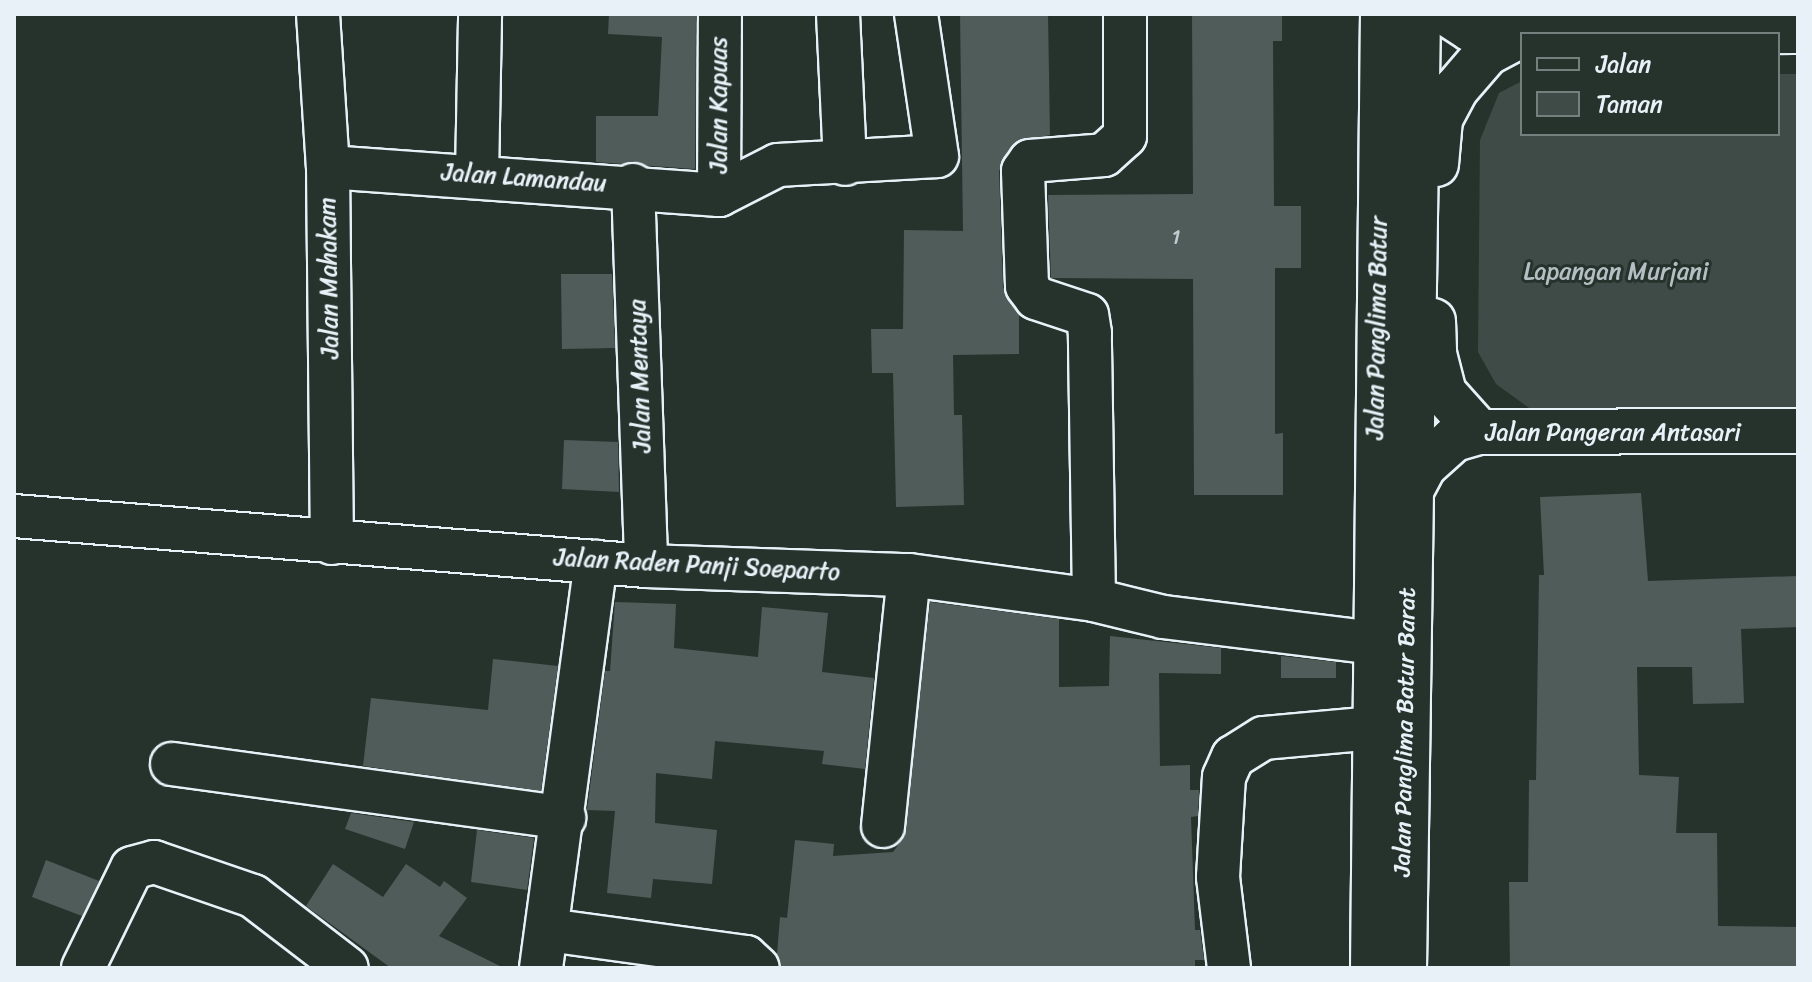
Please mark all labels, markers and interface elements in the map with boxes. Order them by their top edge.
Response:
legend [1520,32,1780,136]
street label: Jalan Kapuas [705,37,733,173]
text: Jalan [1596,43,1651,85]
text: Taman [1596,83,1663,125]
street label: Jalan Lamandau [440,158,608,198]
street label: Jalan Mahakam [313,197,345,359]
street label: Jalan Panglima Batur [1361,216,1393,440]
house number: 1 [1172,225,1180,249]
park label: Lapangan Murjani [1523,258,1709,286]
street label: Jalan Mentaya [623,299,657,453]
street label: Jalan Pangeran Antasari [1485,419,1741,447]
street label: Jalan Raden Panji Soeparto [552,543,842,587]
street label: Jalan Panglima Batur Barat [1388,587,1422,877]

